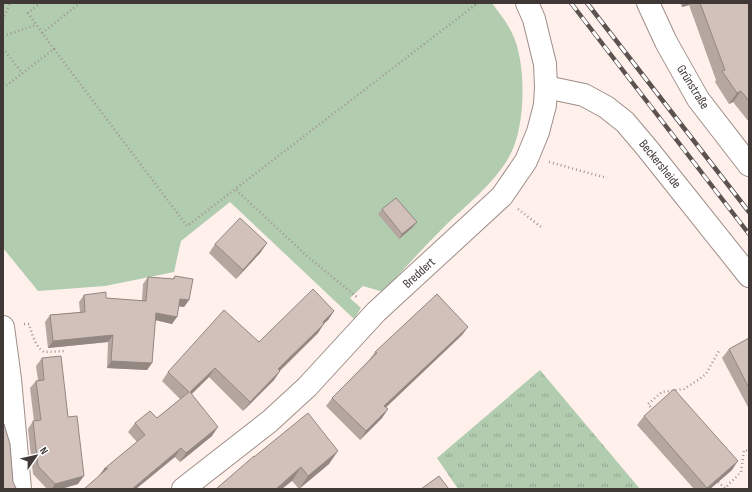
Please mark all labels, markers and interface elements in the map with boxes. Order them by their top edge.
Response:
street label: Grünstraße [673,62,713,112]
street label: Beckersheide [635,136,685,192]
street label: Breddert [399,254,439,292]
north arrow [16,436,56,476]
text: N [37,445,51,457]

